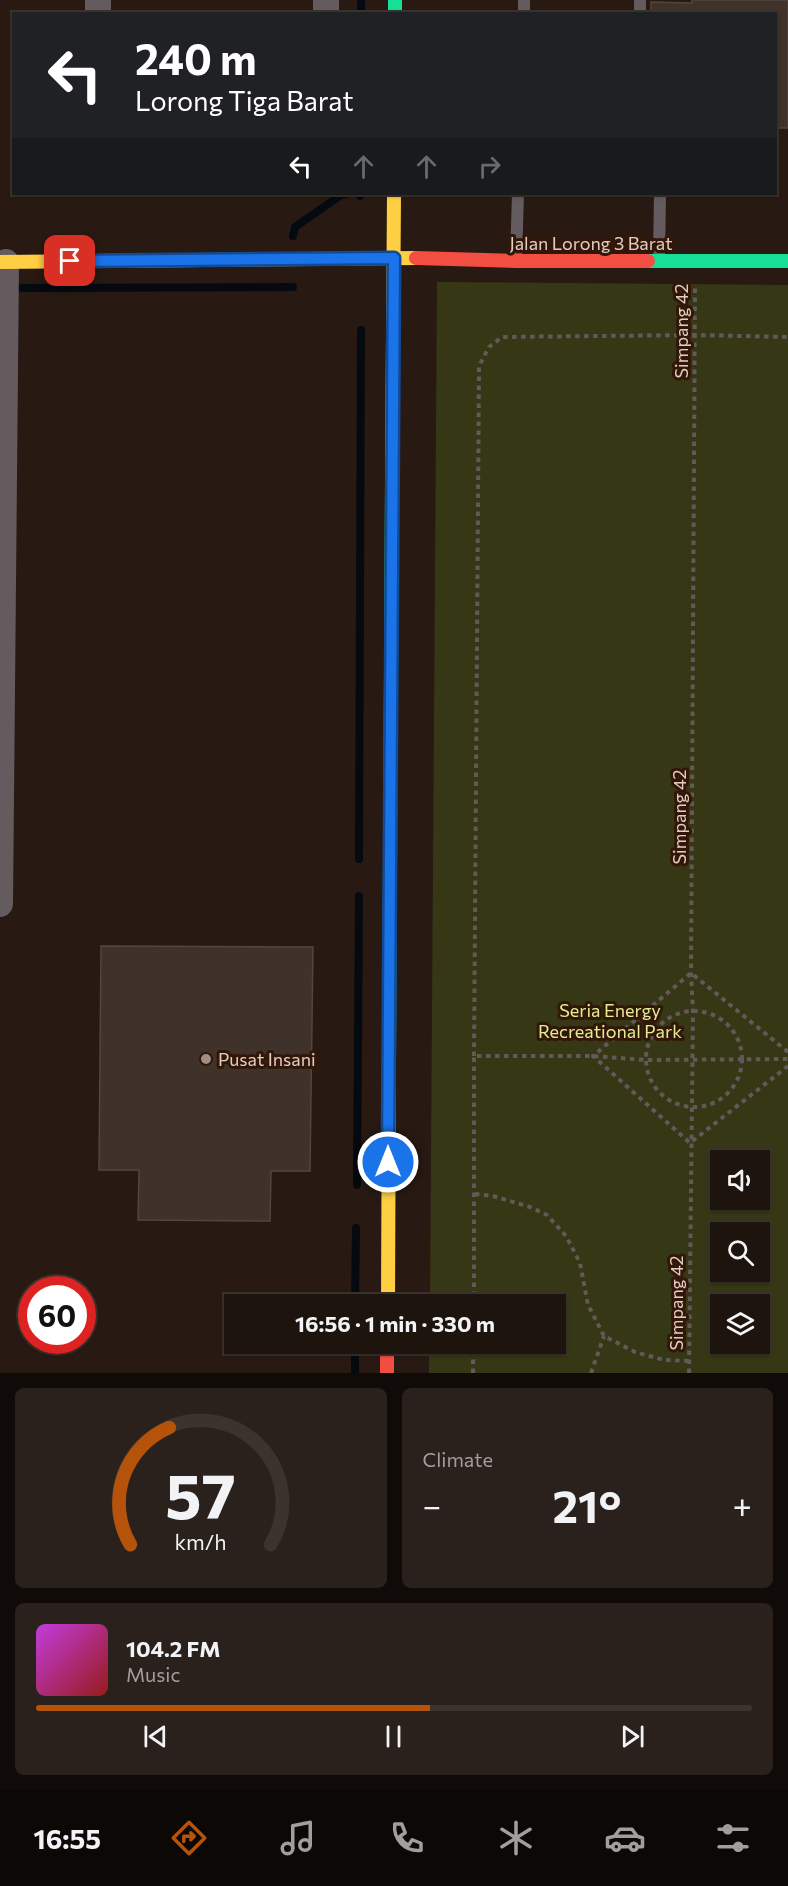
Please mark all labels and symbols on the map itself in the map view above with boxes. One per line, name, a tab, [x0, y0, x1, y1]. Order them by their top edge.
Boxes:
street label: Jalan Lorong 3 Barat	[509, 232, 673, 254]
pin	[44, 235, 95, 286]
street label: Simpang 42	[670, 283, 692, 379]
street label: Simpang 42	[668, 769, 690, 865]
park label: Seria Energy Recreational Park	[538, 999, 682, 1042]
place label: Pusat Insani	[218, 1048, 316, 1070]
marker: Pusat Insani	[199, 1052, 213, 1066]
position arrow	[356, 1130, 420, 1194]
street label: Simpang 42	[665, 1255, 687, 1351]
speed limit sign: 60	[18, 1276, 96, 1354]

